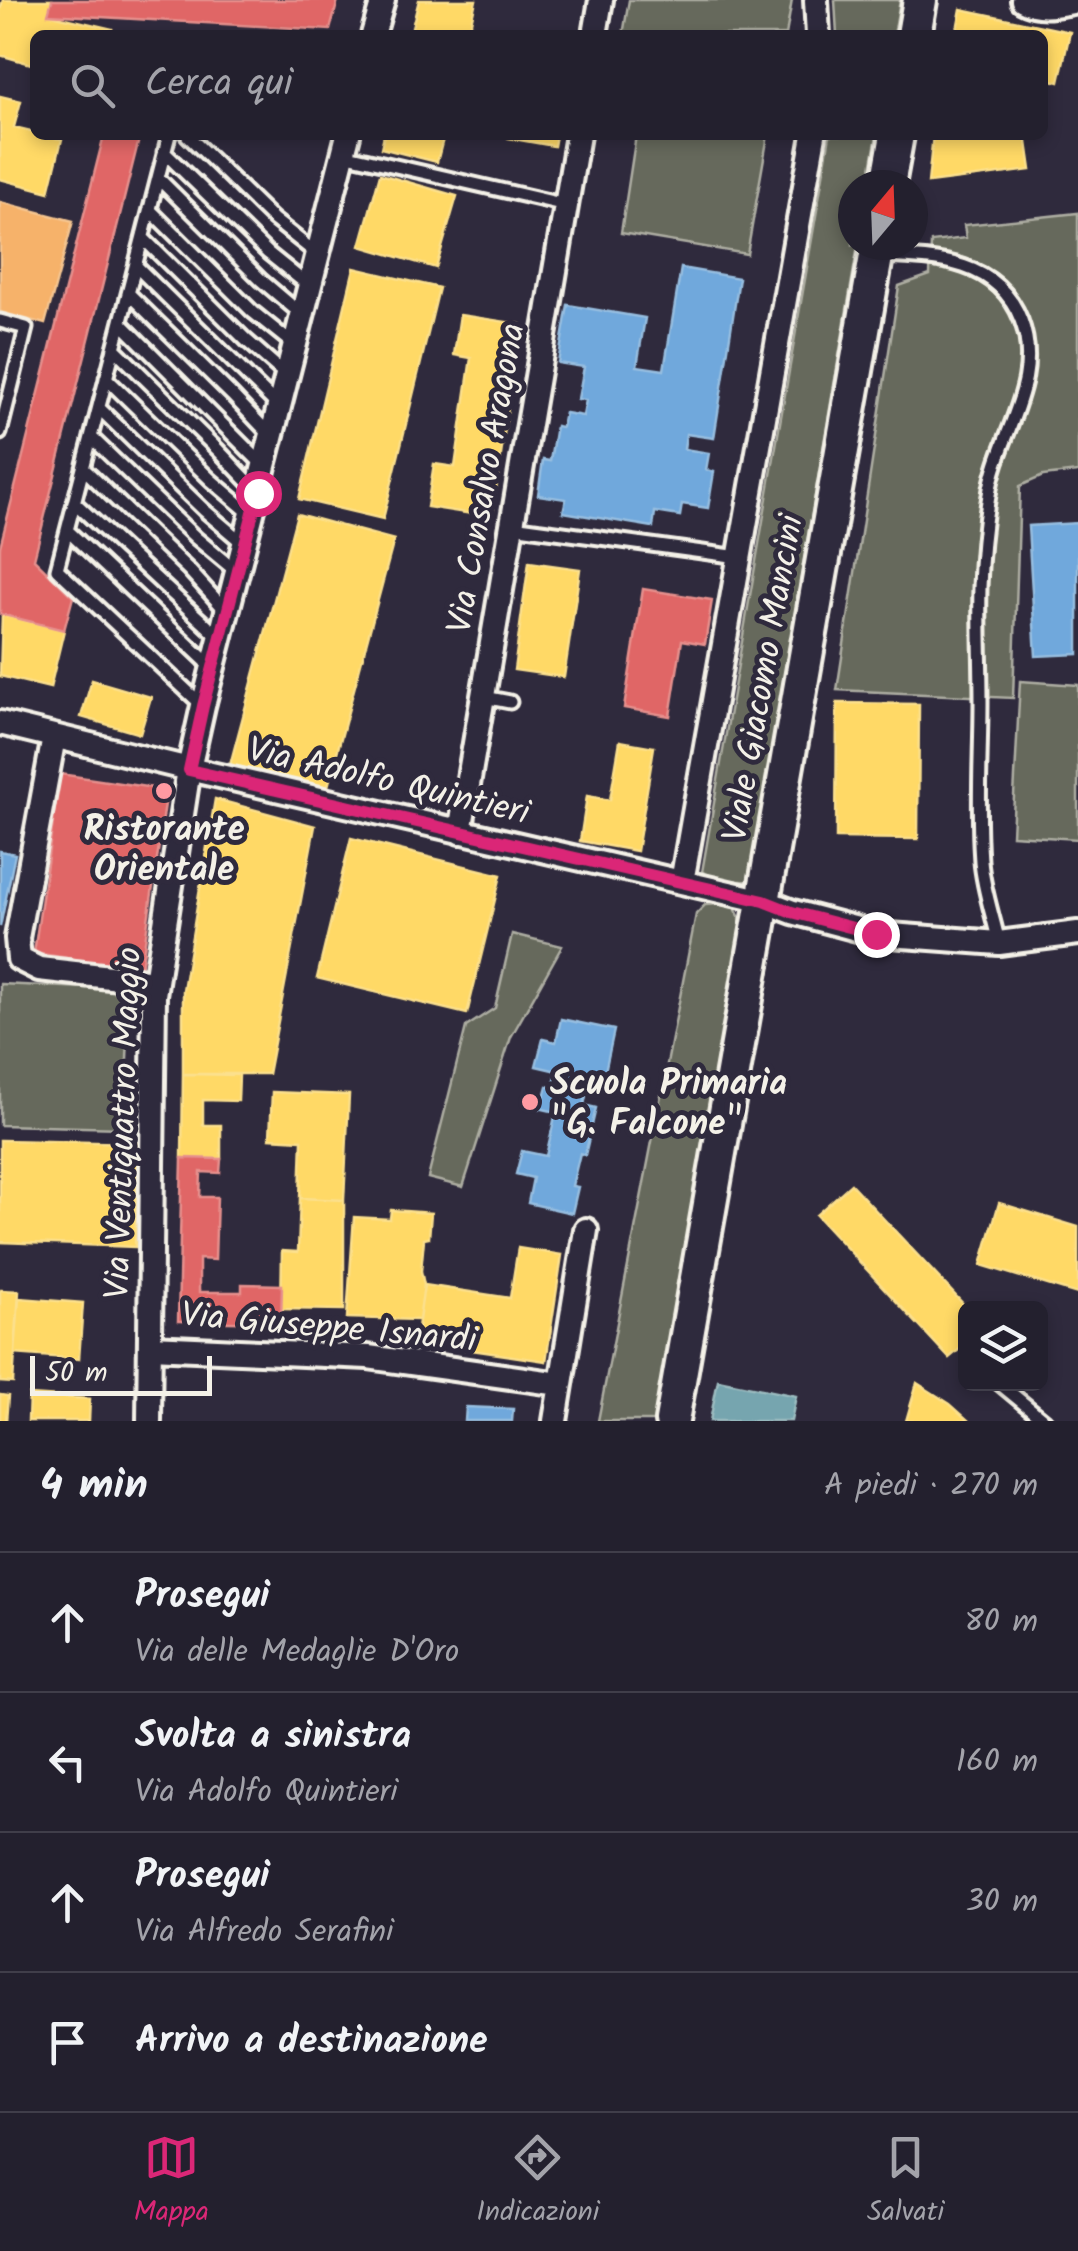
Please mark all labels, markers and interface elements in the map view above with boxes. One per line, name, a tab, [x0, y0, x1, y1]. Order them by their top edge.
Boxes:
search box	[30, 30, 1048, 140]
text: Cerca qui	[145, 55, 293, 115]
icon: search	[65, 58, 120, 113]
north arrow	[838, 170, 928, 260]
street label: Via Consalvo Aragona	[433, 319, 543, 638]
route start	[236, 471, 282, 517]
street label: Viale Giacomo Mancini	[709, 509, 822, 846]
street label: Via Adolfo Quintieri	[242, 723, 536, 843]
marker: Ristorante Orientale	[153, 780, 175, 802]
place label: Ristorante Orientale	[83, 803, 245, 899]
route end	[854, 912, 900, 958]
street label: Via Ventiquattro Maggio	[91, 946, 159, 1300]
place label: Scuola Primaria "G. Falcone"	[550, 1057, 787, 1153]
marker: Scuola Primaria "G. Falcone"	[519, 1091, 541, 1113]
street label: Via Giuseppe Isnardi	[179, 1288, 480, 1370]
map controls	[958, 1301, 1048, 1391]
button: layers	[958, 1301, 1048, 1391]
scale bar	[30, 1351, 212, 1396]
text: 50 m	[45, 1351, 108, 1396]
text: 4 min	[40, 1453, 148, 1520]
text: A piedi · 270 m	[824, 1461, 1038, 1512]
text: Prosegui	[135, 1567, 270, 1627]
icon: ahead	[40, 1595, 95, 1650]
text: 80 m	[964, 1597, 1038, 1648]
text: Via delle Medaglie D'Oro	[135, 1627, 459, 1678]
text: Svolta a sinistra	[135, 1707, 411, 1767]
icon: left	[40, 1735, 95, 1790]
text: 160 m	[956, 1737, 1038, 1788]
text: Via Adolfo Quintieri	[135, 1767, 398, 1818]
text: Prosegui	[135, 1847, 270, 1907]
icon: ahead	[40, 1875, 95, 1930]
text: 30 m	[965, 1877, 1038, 1928]
text: Via Alfredo Serafini	[135, 1907, 394, 1958]
text: Arrivo a destinazione	[135, 2012, 488, 2072]
icon: arrive	[40, 2015, 95, 2070]
tab: Mappa	[134, 2130, 209, 2235]
tab: Indicazioni	[476, 2130, 599, 2235]
tab: Salvati	[867, 2130, 944, 2235]

